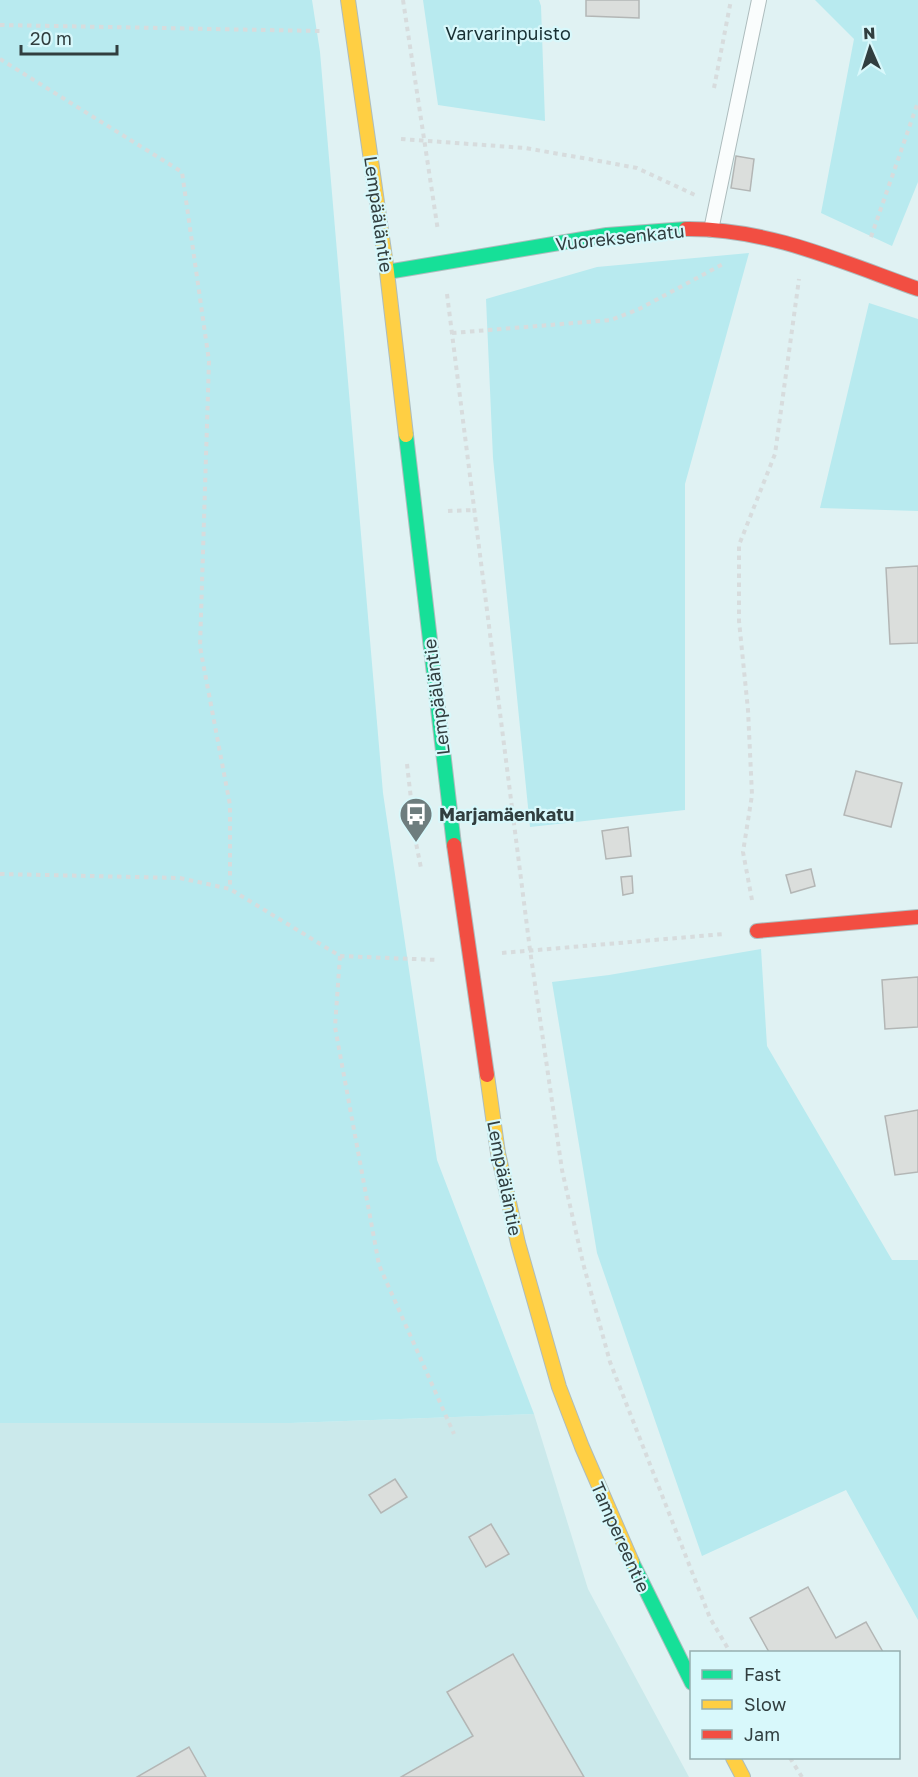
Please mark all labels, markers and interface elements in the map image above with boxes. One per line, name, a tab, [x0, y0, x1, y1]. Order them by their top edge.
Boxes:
scale bar	[21, 18, 117, 56]
north arrow	[840, 18, 900, 78]
park label: Varvarinpuisto	[445, 22, 571, 44]
text: N	[863, 23, 876, 43]
text: 20 m	[30, 27, 72, 49]
street label: Lempääläntie	[360, 154, 398, 274]
street label: Vuoreksenkatu	[554, 219, 686, 255]
street label: Lempääläntie	[418, 638, 454, 756]
bus stop icon: Marjamäenkatu	[398, 796, 434, 843]
place label: Marjamäenkatu	[439, 803, 574, 825]
street label: Lempääläntie	[483, 1118, 527, 1238]
street label: Tampereentie	[587, 1479, 655, 1595]
legend	[690, 1651, 900, 1759]
text: Fast	[744, 1663, 781, 1685]
text: Slow	[744, 1693, 787, 1715]
text: Jam	[744, 1723, 780, 1745]

